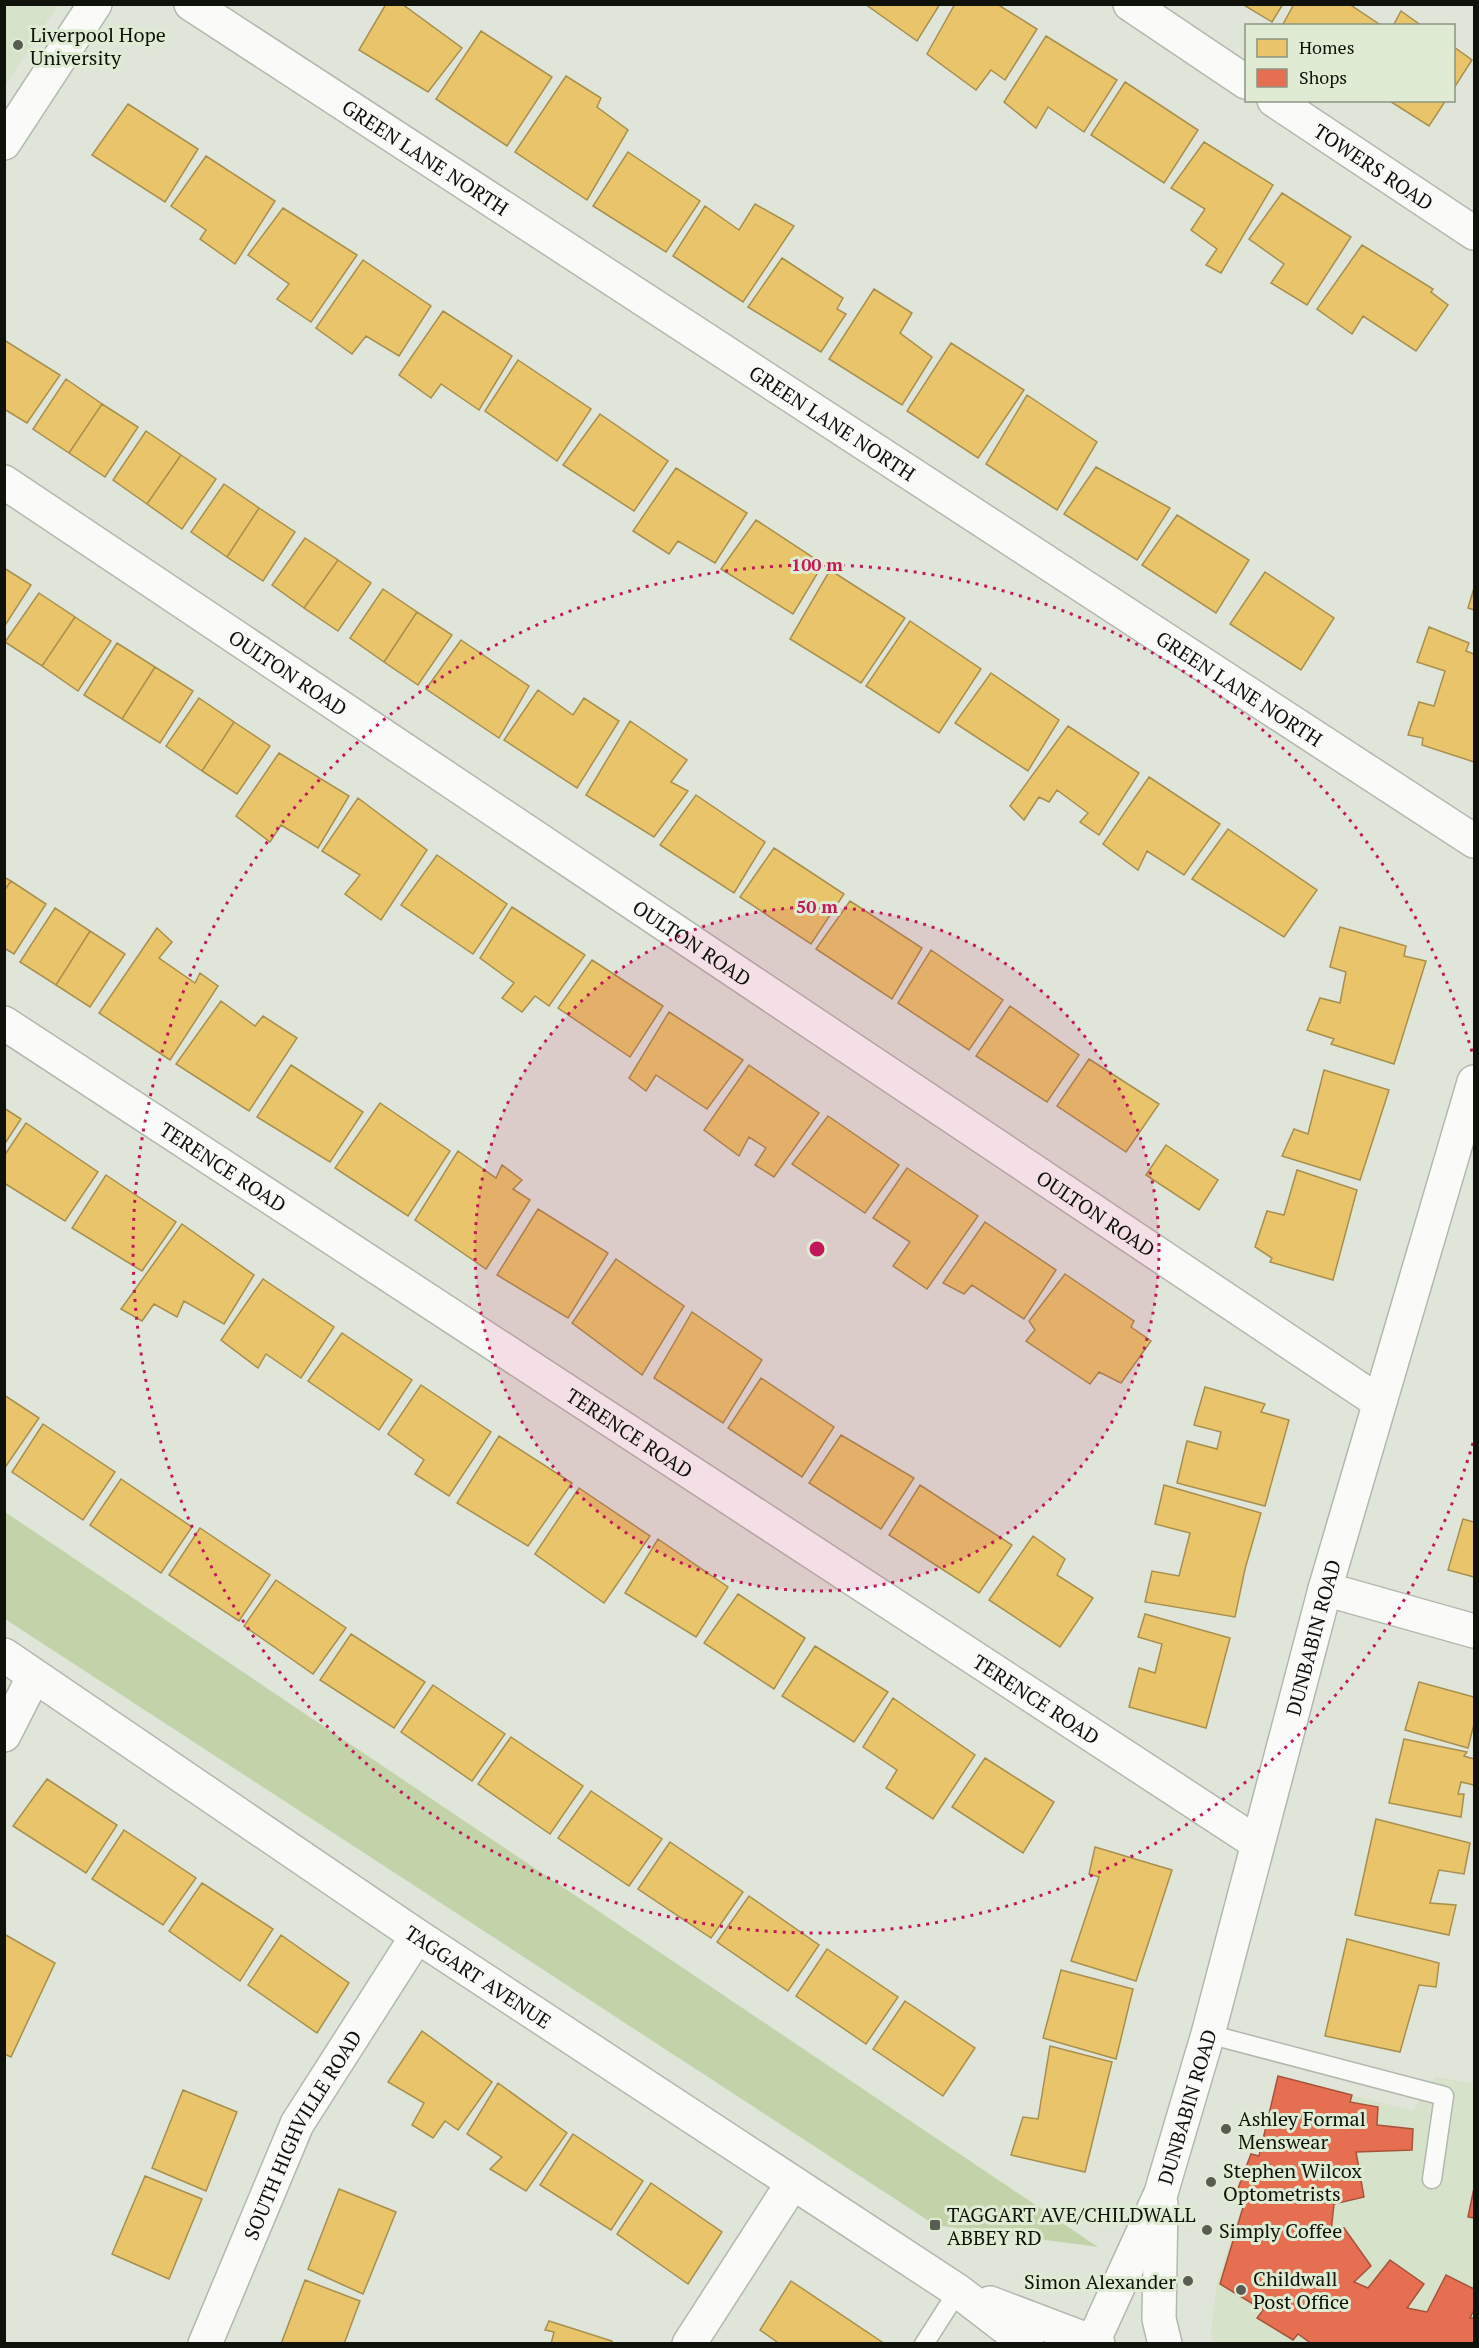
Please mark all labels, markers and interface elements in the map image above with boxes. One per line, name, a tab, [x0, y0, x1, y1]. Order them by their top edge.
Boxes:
place label: Liverpool Hope University	[30, 21, 166, 71]
legend	[1245, 24, 1455, 102]
text: Homes	[1299, 35, 1354, 59]
marker: Liverpool Hope University	[11, 38, 25, 52]
text: Shops	[1299, 65, 1347, 89]
street label: GREEN LANE NORTH	[337, 93, 514, 221]
street label: TOWERS ROAD	[1309, 117, 1439, 216]
street label: GREEN LANE NORTH	[744, 358, 921, 487]
text: 100 m	[791, 552, 843, 576]
street label: OULTON ROAD	[224, 623, 353, 722]
street label: GREEN LANE NORTH	[1151, 624, 1328, 752]
street label: OULTON ROAD	[628, 893, 757, 992]
text: 50 m	[796, 894, 838, 918]
street label: TERENCE ROAD	[155, 1115, 292, 1218]
street label: OULTON ROAD	[1032, 1163, 1161, 1262]
centre of rings	[807, 1239, 827, 1259]
street label: TERENCE ROAD	[561, 1381, 698, 1484]
street label: DUNBABIN ROAD	[1279, 1556, 1347, 1719]
street label: TERENCE ROAD	[968, 1647, 1105, 1750]
street label: TAGGART AVENUE	[400, 1918, 557, 2034]
street label: SOUTH HIGHVILLE ROAD	[237, 2025, 367, 2244]
street label: DUNBABIN ROAD	[1151, 2026, 1222, 2188]
place label: Ashley Formal Menswear	[1238, 2105, 1366, 2155]
marker: Ashley Formal Menswear	[1219, 2122, 1233, 2136]
place label: Stephen Wilcox Optometrists	[1223, 2157, 1363, 2207]
marker: Stephen Wilcox Optometrists	[1204, 2175, 1218, 2189]
place label: TAGGART AVE/CHILDWALL ABBEY RD	[947, 2201, 1195, 2251]
place label: Simply Coffee	[1219, 2217, 1342, 2244]
marker: TAGGART AVE/CHILDWALL ABBEY RD	[928, 2218, 942, 2232]
marker: Simply Coffee	[1200, 2223, 1214, 2237]
place label: Childwall Post Office	[1253, 2265, 1349, 2315]
place label: Simon Alexander	[1024, 2268, 1176, 2295]
marker: Simon Alexander	[1181, 2274, 1195, 2288]
marker: Childwall Post Office	[1234, 2283, 1248, 2297]

